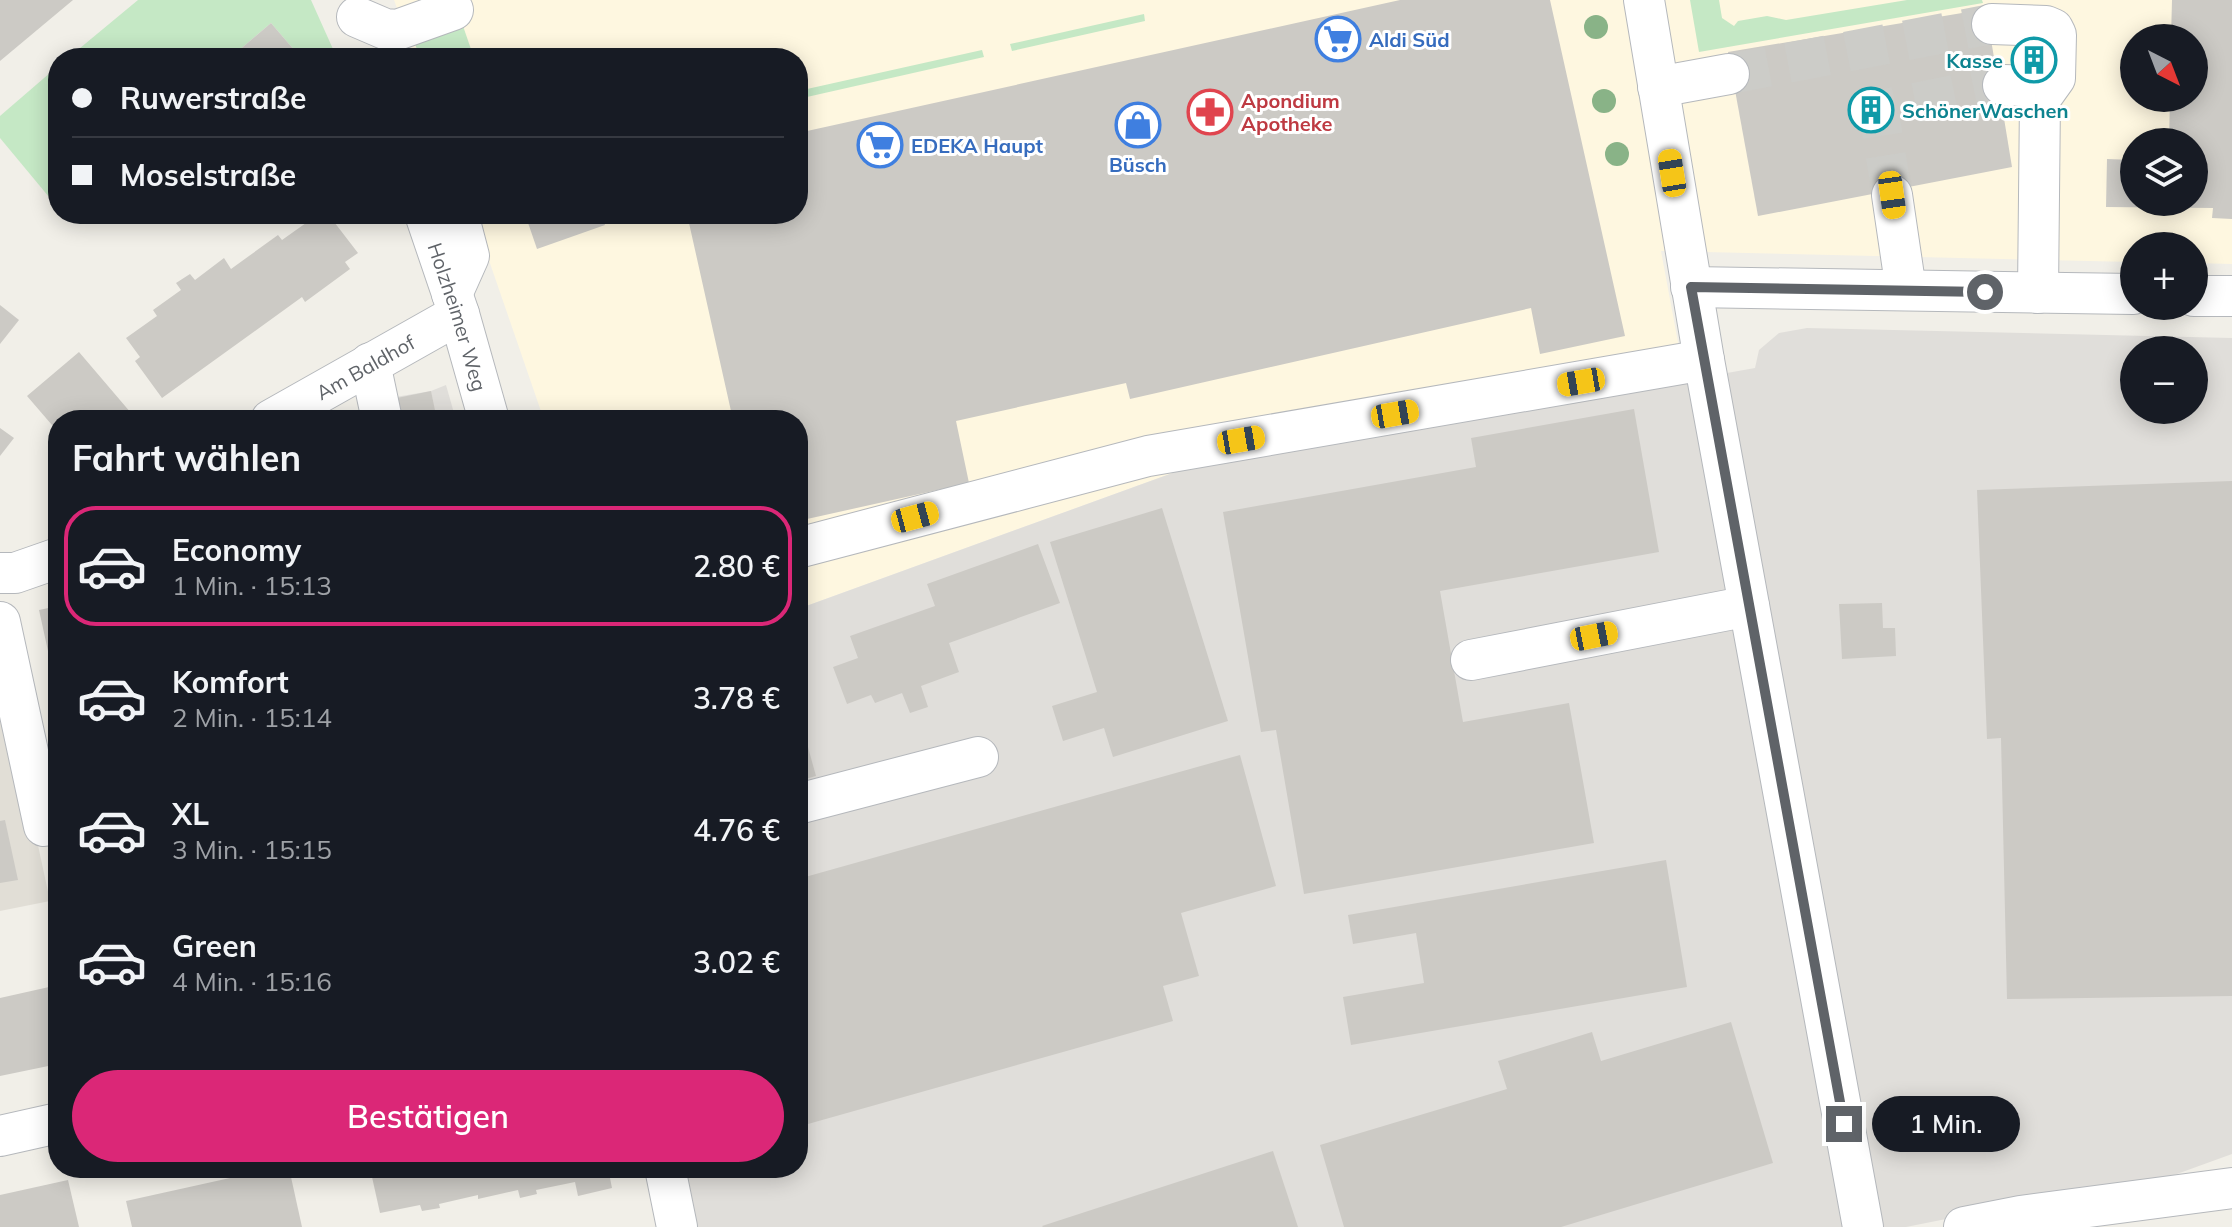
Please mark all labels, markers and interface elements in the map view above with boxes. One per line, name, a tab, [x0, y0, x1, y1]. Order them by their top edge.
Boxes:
supermarket icon: Aldi Süd	[1314, 15, 1362, 63]
north arrow	[2120, 24, 2208, 112]
map controls	[2120, 24, 2208, 424]
place label: Aldi Süd	[1369, 27, 1450, 52]
building icon: Kasse	[2010, 36, 2058, 84]
place label: Kasse	[1946, 48, 2003, 73]
text: Ruwerstraße	[120, 79, 306, 117]
building icon: SchönerWaschen	[1847, 86, 1895, 134]
pharmacy icon: Apondium Apotheke	[1186, 88, 1234, 136]
place label: Apondium Apotheke	[1241, 88, 1340, 136]
place label: SchönerWaschen	[1902, 98, 2069, 123]
shop icon: Büsch	[1114, 101, 1162, 149]
supermarket icon: EDEKA Haupt	[856, 121, 904, 169]
button: layers	[2120, 128, 2208, 216]
place label: EDEKA Haupt	[911, 133, 1043, 158]
car	[1656, 147, 1688, 199]
place label: Büsch	[1109, 152, 1167, 177]
text: Moselstraße	[120, 156, 296, 194]
car	[1877, 170, 1907, 220]
button: +	[2120, 232, 2208, 320]
street label: Holzheimer Weg	[423, 239, 493, 394]
route start	[1967, 274, 2003, 310]
street label: Am Baldhof	[311, 329, 419, 405]
button: −	[2120, 336, 2208, 424]
car	[1555, 366, 1607, 398]
car	[1369, 398, 1421, 430]
car	[1215, 424, 1267, 456]
text: Fahrt wählen	[72, 435, 301, 480]
car	[889, 499, 941, 535]
icon: car	[76, 530, 148, 602]
text: Economy	[172, 531, 301, 569]
text: 2.80 €	[693, 547, 780, 585]
text: 1 Min. · 15:13	[172, 569, 332, 602]
car	[1568, 620, 1620, 652]
icon: car	[76, 662, 148, 734]
text: Komfort	[172, 663, 289, 701]
text: 3.78 €	[693, 679, 780, 717]
text: 2 Min. · 15:14	[172, 701, 332, 734]
icon: car	[76, 794, 148, 866]
text: XL	[172, 795, 209, 833]
text: 4.76 €	[693, 811, 780, 849]
text: 3 Min. · 15:15	[172, 833, 332, 866]
icon: car	[76, 926, 148, 998]
text: Green	[172, 927, 257, 965]
text: 3.02 €	[693, 943, 780, 981]
text: 4 Min. · 15:16	[172, 965, 332, 998]
button: Bestätigen	[72, 1070, 784, 1162]
callout: 1 Min.	[1872, 1096, 2020, 1152]
route end	[1826, 1106, 1862, 1142]
text: 1 Min.	[1909, 1107, 1983, 1140]

